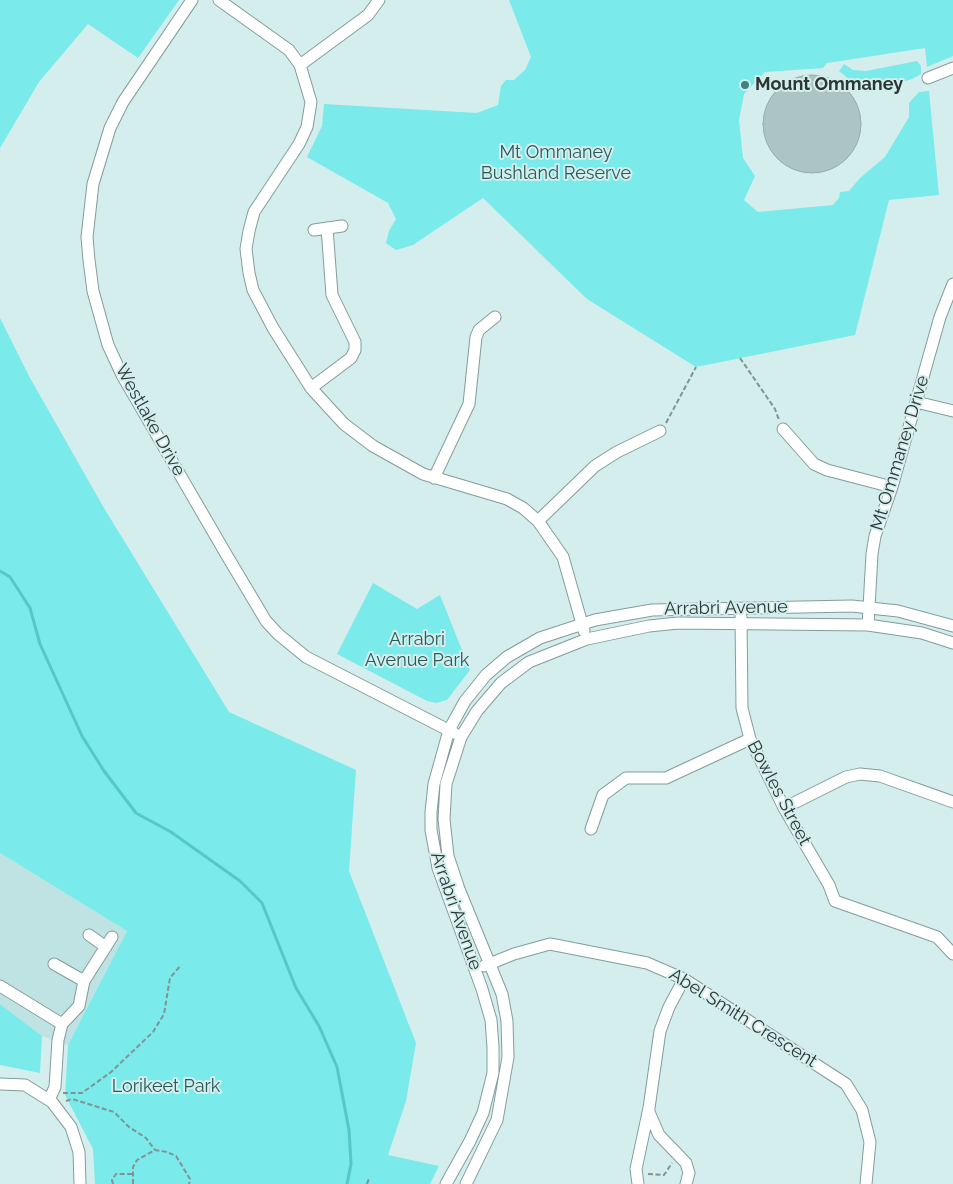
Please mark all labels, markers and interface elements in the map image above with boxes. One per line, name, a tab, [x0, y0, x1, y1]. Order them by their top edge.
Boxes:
place label: Mount Ommaney	[755, 74, 903, 96]
marker: Mount Ommaney	[739, 79, 751, 91]
park label: Mt Ommaney Bushland Reserve	[481, 142, 631, 184]
street label: Westlake Drive	[110, 360, 190, 480]
street label: Mt Ommaney Drive	[866, 373, 934, 533]
street label: Arrabri Avenue	[664, 596, 788, 620]
park label: Arrabri Avenue Park	[365, 629, 469, 672]
street label: Bowles Street	[742, 737, 816, 849]
street label: Arrabri Avenue	[426, 849, 486, 973]
street label: Abel Smith Crescent	[665, 964, 821, 1072]
park label: Lorikeet Park	[112, 1076, 220, 1098]

